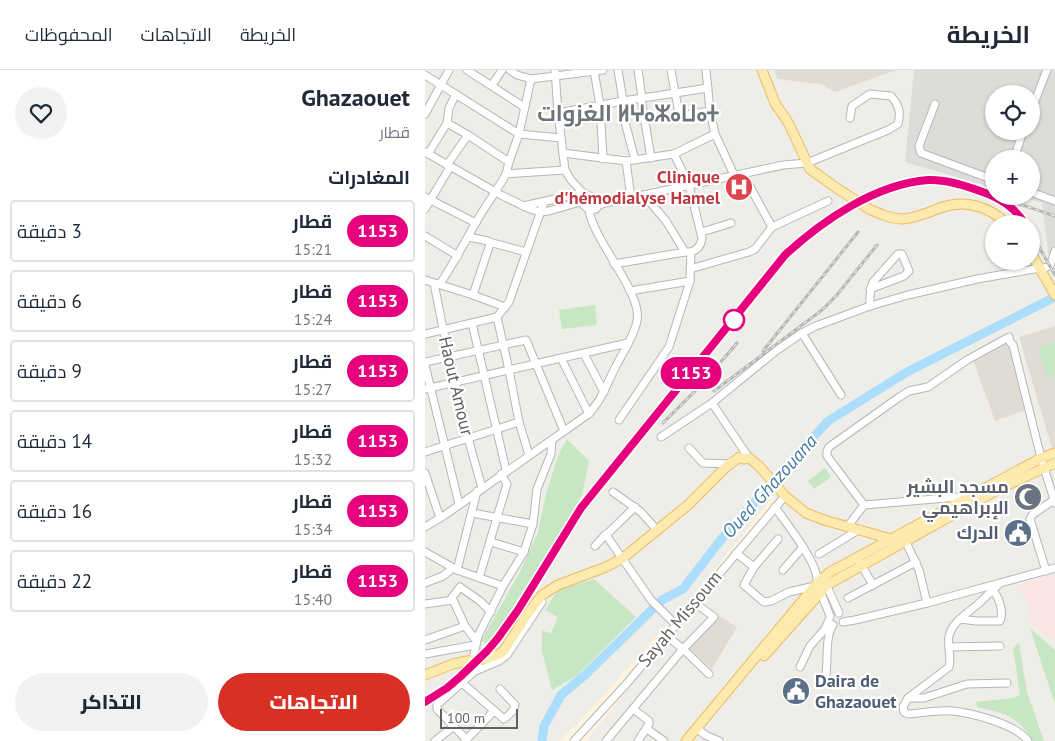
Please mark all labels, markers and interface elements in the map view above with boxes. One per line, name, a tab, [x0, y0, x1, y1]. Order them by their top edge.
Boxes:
text: الخريطة	[947, 19, 1030, 50]
text: المحفوظات	[25, 23, 113, 46]
text: الاتجاهات	[141, 23, 212, 46]
text: الخريطة	[240, 23, 296, 46]
text: Ghazaouet	[301, 82, 410, 113]
map controls	[985, 85, 1040, 270]
button: locate	[985, 85, 1040, 140]
button: heart	[15, 87, 67, 139]
district label: الغزوات ⵍⵖⴰⵣⴰⵡⴰⵜ	[537, 99, 719, 127]
text: قطار	[379, 122, 410, 142]
button: +	[985, 150, 1040, 205]
text: المغادرات	[328, 165, 410, 189]
place label: Clinique d'hémodialyse Hamel	[554, 165, 721, 209]
hospital icon: Clinique d'hémodialyse Hamel	[724, 172, 754, 202]
text: قطار	[292, 209, 332, 233]
button: −	[985, 215, 1040, 270]
text: 3 دقيقة	[17, 219, 82, 243]
text: 1153	[357, 219, 398, 242]
text: 15:21	[294, 239, 332, 259]
text: قطار	[292, 279, 332, 303]
text: 6 دقيقة	[17, 289, 82, 313]
text: 1153	[357, 289, 398, 312]
text: 15:24	[294, 309, 332, 329]
unlabelled marker	[723, 309, 745, 331]
street label: Haout Amour	[434, 334, 479, 438]
text: قطار	[292, 349, 332, 373]
line badge: 1153	[656, 357, 726, 389]
text: 9 دقيقة	[17, 359, 82, 383]
text: 1153	[357, 359, 398, 382]
text: 1153	[671, 361, 711, 384]
text: 15:27	[294, 379, 332, 399]
text: قطار	[292, 419, 332, 443]
text: 14 دقيقة	[17, 429, 92, 453]
text: 1153	[357, 429, 398, 452]
water label: Oued Ghazouana	[716, 429, 822, 543]
text: 15:32	[294, 449, 332, 469]
place label: مسجد البشير الإبراهيمي	[906, 475, 1009, 523]
mosque icon: مسجد البشير الإبراهيمي	[1013, 482, 1043, 512]
text: قطار	[292, 489, 332, 513]
text: 16 دقيقة	[17, 499, 92, 523]
text: 1153	[357, 499, 398, 522]
public building icon: الدرك	[1003, 518, 1033, 548]
text: 15:34	[294, 519, 332, 539]
place label: الدرك	[957, 521, 999, 544]
text: قطار	[292, 559, 332, 583]
street label: Sayah Missoum	[633, 566, 727, 672]
text: 22 دقيقة	[17, 569, 92, 593]
text: 1153	[357, 569, 398, 592]
text: 15:40	[294, 589, 332, 609]
place label: Daira de Ghazaouet	[815, 669, 897, 713]
button: التذاكر	[15, 673, 208, 731]
button: الاتجاهات	[218, 673, 410, 731]
public building icon: Daira de Ghazaouet	[781, 676, 811, 706]
scale bar	[440, 706, 517, 729]
text: 100 m	[447, 709, 485, 727]

